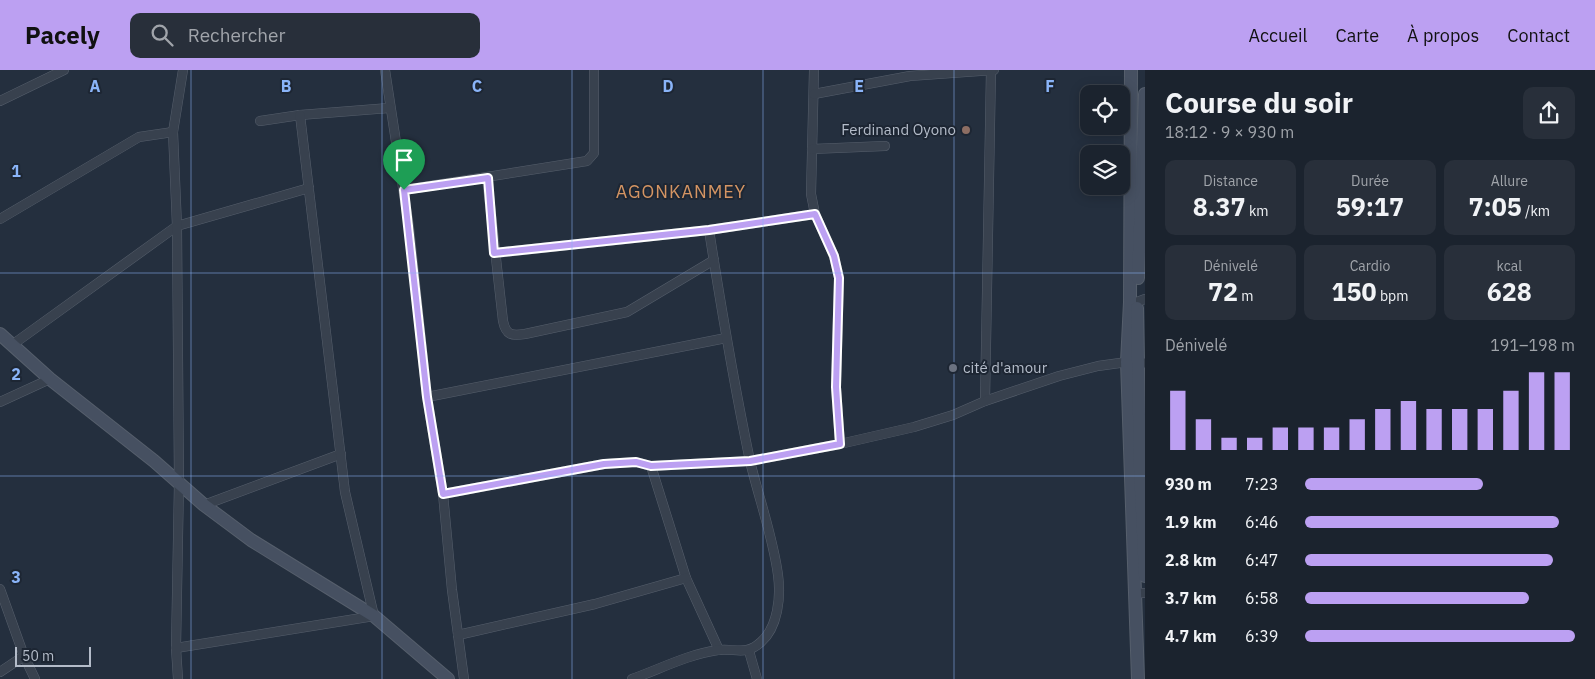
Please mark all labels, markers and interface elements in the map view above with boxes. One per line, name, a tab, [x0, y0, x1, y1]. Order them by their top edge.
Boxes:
search box	[130, 13, 480, 58]
text: Pacely	[25, 19, 100, 51]
icon: search	[148, 21, 176, 49]
text: Rechercher	[188, 23, 285, 47]
text: Accueil	[1248, 24, 1307, 47]
text: Carte	[1335, 24, 1379, 47]
text: À propos	[1407, 24, 1479, 47]
text: Contact	[1507, 24, 1570, 47]
text: A	[90, 76, 101, 96]
text: B	[281, 76, 292, 96]
text: C	[472, 76, 482, 96]
text: D	[662, 76, 674, 96]
text: E	[854, 76, 864, 96]
text: F	[1045, 76, 1055, 96]
text: Course du soir	[1165, 84, 1353, 121]
map controls	[1080, 85, 1130, 195]
button: locate	[1080, 85, 1130, 135]
button: share	[1523, 87, 1575, 139]
place label: Ferdinand Oyono	[841, 120, 956, 139]
text: 18:12 · 9 × 930 m	[1165, 122, 1294, 142]
marker: Ferdinand Oyono	[960, 124, 972, 136]
pin	[383, 139, 425, 190]
button: layers	[1080, 145, 1130, 195]
icon: arrive	[390, 146, 418, 174]
text: 1	[11, 161, 21, 181]
text: Distance	[1203, 172, 1258, 190]
text: Durée	[1351, 172, 1389, 190]
text: Allure	[1491, 172, 1528, 190]
district label: AGONKANMEY	[616, 180, 746, 203]
text: 8.37	[1193, 190, 1246, 223]
text: 59:17	[1336, 190, 1404, 223]
text: 7:05	[1469, 190, 1522, 223]
text: km	[1246, 202, 1269, 220]
text: /km	[1522, 202, 1550, 220]
text: Dénivelé	[1203, 257, 1258, 275]
text: Cardio	[1350, 257, 1390, 275]
text: kcal	[1497, 257, 1522, 275]
text: 72	[1208, 275, 1238, 308]
text: 150	[1332, 275, 1377, 308]
text: 628	[1487, 275, 1532, 308]
text: m	[1238, 287, 1253, 305]
text: bpm	[1377, 287, 1408, 305]
text: Dénivelé	[1165, 335, 1227, 355]
text: 191–198 m	[1490, 335, 1575, 355]
place label: cité d'amour	[963, 358, 1048, 377]
marker: cité d'amour	[947, 362, 959, 374]
text: 2	[11, 364, 21, 384]
text: 930 m	[1165, 474, 1212, 494]
text: 7:23	[1245, 474, 1278, 494]
text: 1.9 km	[1165, 512, 1216, 532]
text: 6:46	[1245, 512, 1278, 532]
text: 2.8 km	[1165, 550, 1216, 570]
text: 6:47	[1245, 550, 1278, 570]
text: 3	[11, 567, 21, 587]
text: 3.7 km	[1165, 588, 1216, 608]
text: 6:58	[1245, 588, 1278, 608]
text: 4.7 km	[1165, 626, 1216, 646]
text: 6:39	[1245, 626, 1278, 646]
scale bar	[15, 644, 91, 667]
text: 50 m	[22, 647, 54, 665]

